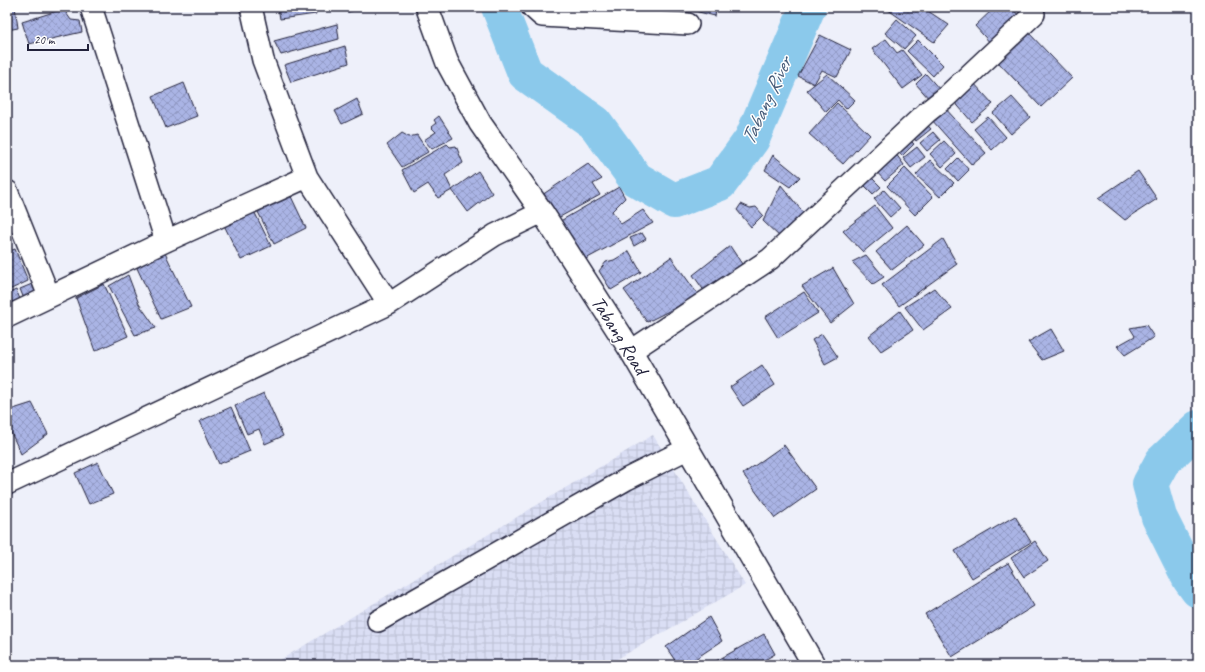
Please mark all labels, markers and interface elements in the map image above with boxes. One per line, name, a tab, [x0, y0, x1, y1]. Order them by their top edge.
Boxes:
scale bar	[28, 26, 88, 52]
text: 20 m	[34, 32, 56, 48]
water label: Tabang River	[735, 50, 799, 149]
street label: Tabang Road	[586, 291, 655, 382]

